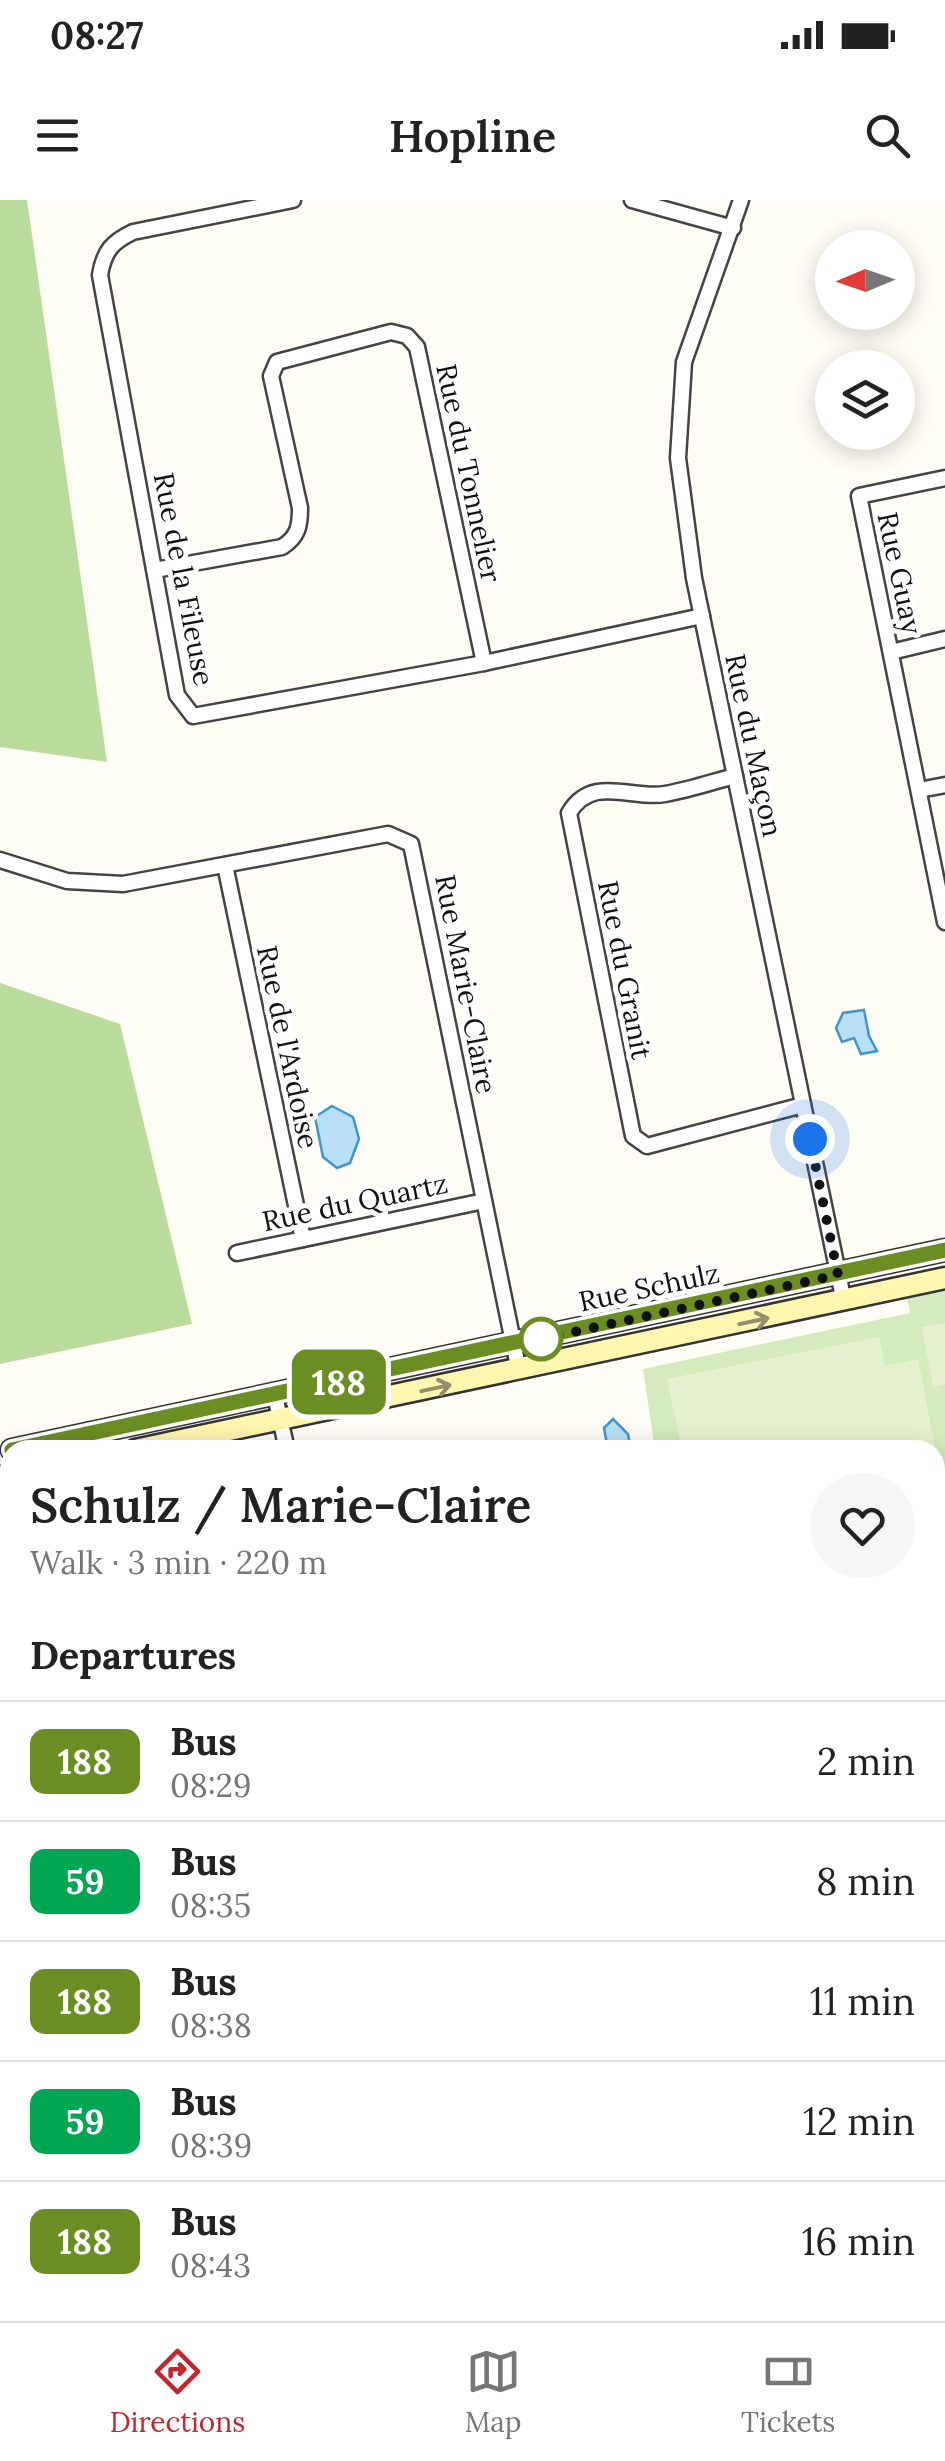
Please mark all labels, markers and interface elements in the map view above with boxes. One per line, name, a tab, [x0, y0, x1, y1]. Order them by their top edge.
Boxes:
text: 08:27	[50, 11, 143, 59]
text: Hopline	[389, 107, 556, 164]
icon: menu	[30, 108, 85, 163]
icon: search	[860, 108, 915, 163]
north arrow	[815, 230, 915, 330]
map controls	[815, 230, 915, 450]
button: layers	[815, 350, 915, 450]
street label: Rue du Tonnelier	[428, 360, 510, 586]
street label: Rue de la Fileuse	[146, 469, 222, 689]
street label: Rue Guay	[870, 509, 931, 638]
street label: Rue du Maçon	[717, 650, 791, 840]
street label: Rue Marie-Claire	[427, 871, 505, 1097]
street label: Rue du Granit	[590, 877, 660, 1063]
street label: Rue de l'Ardoise	[249, 942, 327, 1152]
your location	[785, 1114, 835, 1164]
street label: Rue du Quartz	[259, 1165, 451, 1239]
street label: Rue Schulz	[575, 1255, 723, 1319]
one-way arrow	[737, 1311, 769, 1330]
unlabelled marker	[520, 1318, 562, 1360]
line badge: 188	[282, 1350, 396, 1414]
text: 188	[312, 1360, 366, 1405]
one-way arrow	[419, 1378, 451, 1396]
button: heart	[810, 1473, 915, 1578]
text: Schulz / Marie-Claire	[30, 1474, 532, 1535]
text: Walk · 3 min · 220 m	[30, 1542, 327, 1583]
text: Departures	[30, 1631, 236, 1679]
text: Bus	[170, 1717, 237, 1765]
text: 2 min	[817, 1737, 915, 1785]
text: 188	[58, 1739, 112, 1784]
text: 08:29	[170, 1765, 252, 1806]
text: Bus	[170, 1837, 237, 1885]
text: 8 min	[816, 1857, 915, 1905]
text: 59	[65, 1859, 105, 1904]
text: 08:35	[170, 1885, 251, 1926]
text: Bus	[170, 1957, 237, 2005]
text: 11 min	[810, 1977, 915, 2025]
text: 188	[58, 1979, 112, 2024]
text: 08:38	[170, 2005, 252, 2046]
text: Bus	[170, 2077, 237, 2125]
text: 12 min	[803, 2097, 915, 2145]
text: 59	[65, 2099, 105, 2144]
text: 08:39	[170, 2125, 252, 2166]
text: Bus	[170, 2197, 237, 2245]
text: 16 min	[801, 2217, 915, 2265]
text: 188	[58, 2219, 112, 2264]
text: 08:43	[170, 2245, 251, 2286]
tab: Directions	[110, 2344, 245, 2440]
tab: Map	[465, 2344, 522, 2440]
tab: Tickets	[741, 2344, 835, 2440]

